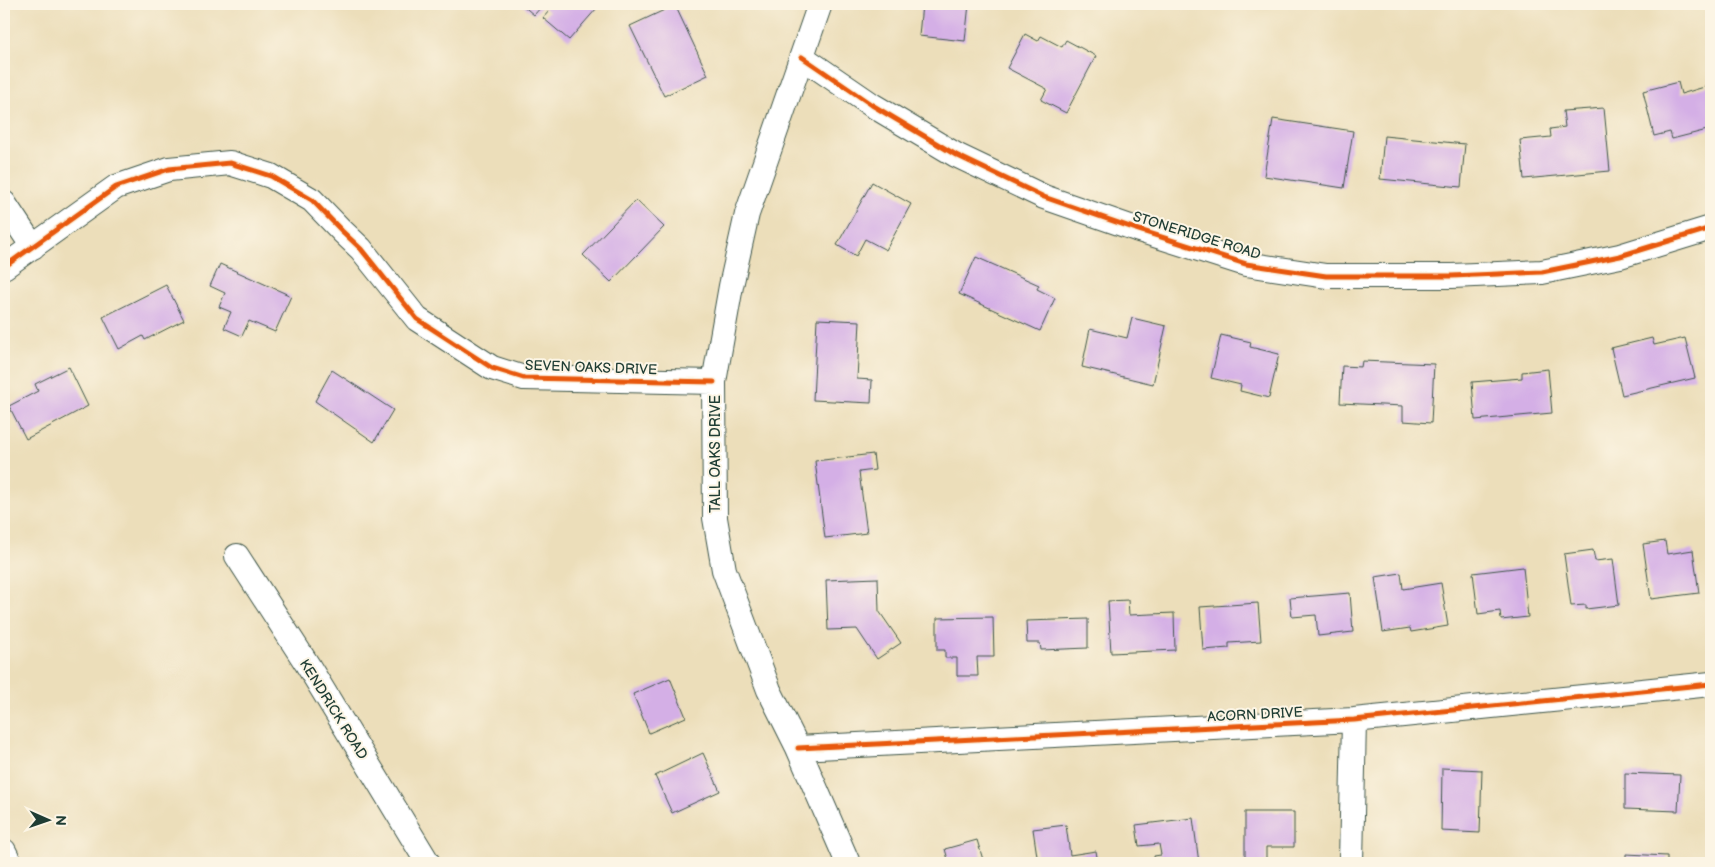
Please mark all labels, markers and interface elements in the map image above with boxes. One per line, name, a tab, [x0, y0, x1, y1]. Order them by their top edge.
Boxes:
street label: STONERIDGE ROAD	[1131, 208, 1263, 263]
street label: SEVEN OAKS DRIVE	[525, 357, 657, 378]
street label: TALL OAKS DRIVE	[707, 395, 724, 513]
street label: KENDRICK ROAD	[296, 656, 371, 763]
street label: ACORN DRIVE	[1207, 704, 1303, 725]
north arrow	[22, 794, 72, 844]
text: N	[52, 815, 69, 826]

